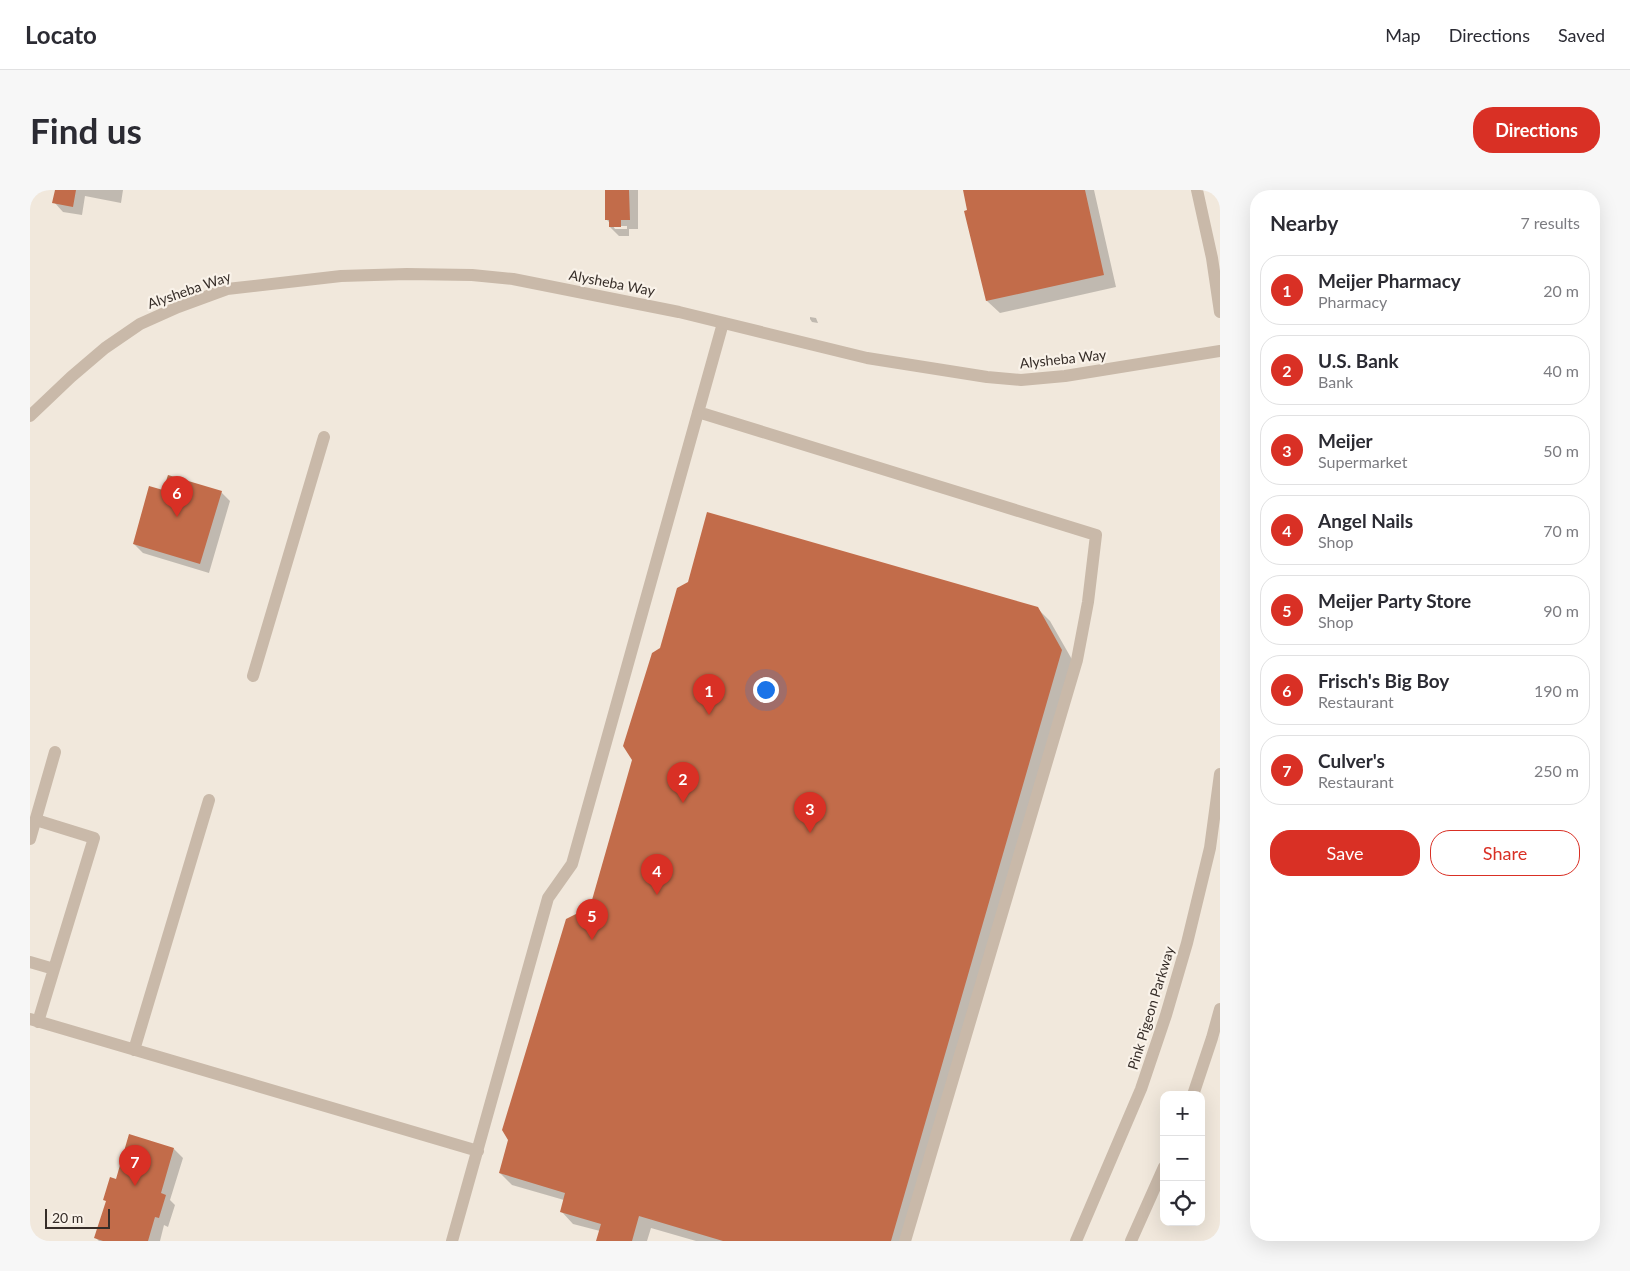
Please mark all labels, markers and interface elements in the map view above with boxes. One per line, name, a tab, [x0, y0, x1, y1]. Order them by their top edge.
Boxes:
text: Locato	[25, 20, 97, 49]
text: Map	[1385, 24, 1421, 46]
text: Directions	[1449, 24, 1530, 46]
text: Saved	[1558, 24, 1605, 46]
button: Directions	[1473, 107, 1600, 153]
text: Find us	[30, 109, 142, 151]
text: Nearby	[1270, 210, 1338, 235]
text: 7 results	[1520, 213, 1580, 232]
street label: Alysheba Way	[568, 266, 657, 299]
street label: Alysheba Way	[145, 267, 233, 312]
text: Meijer Pharmacy	[1318, 269, 1461, 292]
text: 1	[1282, 281, 1292, 300]
text: 20 m	[1543, 281, 1579, 300]
text: Pharmacy	[1318, 292, 1387, 311]
street label: Alysheba Way	[1019, 345, 1108, 372]
text: U.S. Bank	[1318, 349, 1399, 372]
text: 2	[1282, 361, 1292, 380]
text: 40 m	[1543, 361, 1579, 380]
text: Bank	[1318, 372, 1353, 391]
text: Meijer	[1318, 429, 1373, 452]
text: 3	[1282, 441, 1292, 460]
text: 50 m	[1543, 441, 1579, 460]
text: Supermarket	[1318, 452, 1407, 471]
pin: 6	[161, 476, 193, 517]
text: Angel Nails	[1318, 509, 1413, 532]
text: 4	[1282, 521, 1292, 540]
text: 70 m	[1543, 521, 1579, 540]
text: Shop	[1318, 532, 1354, 551]
text: Meijer Party Store	[1318, 589, 1471, 612]
text: 5	[1282, 601, 1292, 620]
text: 90 m	[1543, 601, 1579, 620]
text: Shop	[1318, 612, 1354, 631]
text: Frisch's Big Boy	[1318, 669, 1449, 692]
pin: 1	[693, 674, 725, 715]
your location	[753, 677, 779, 703]
text: 6	[1282, 681, 1292, 700]
text: 190 m	[1534, 681, 1579, 700]
text: Restaurant	[1318, 692, 1394, 711]
text: Culver's	[1318, 749, 1385, 772]
text: 7	[1282, 761, 1292, 780]
text: 250 m	[1534, 761, 1579, 780]
pin: 2	[667, 762, 699, 803]
text: Restaurant	[1318, 772, 1394, 791]
pin: 3	[794, 792, 826, 833]
button: Save	[1270, 830, 1420, 876]
button: Share	[1430, 830, 1580, 876]
pin: 4	[641, 854, 673, 895]
pin: 5	[576, 899, 608, 940]
street label: Pink Pigeon Parkway	[1124, 943, 1178, 1072]
map controls	[1160, 1091, 1205, 1226]
button: +	[1160, 1091, 1205, 1136]
button: −	[1160, 1136, 1205, 1181]
pin: 7	[119, 1145, 151, 1186]
button: locate	[1160, 1181, 1205, 1226]
scale bar	[45, 1206, 110, 1229]
text: 20 m	[52, 1209, 83, 1226]

